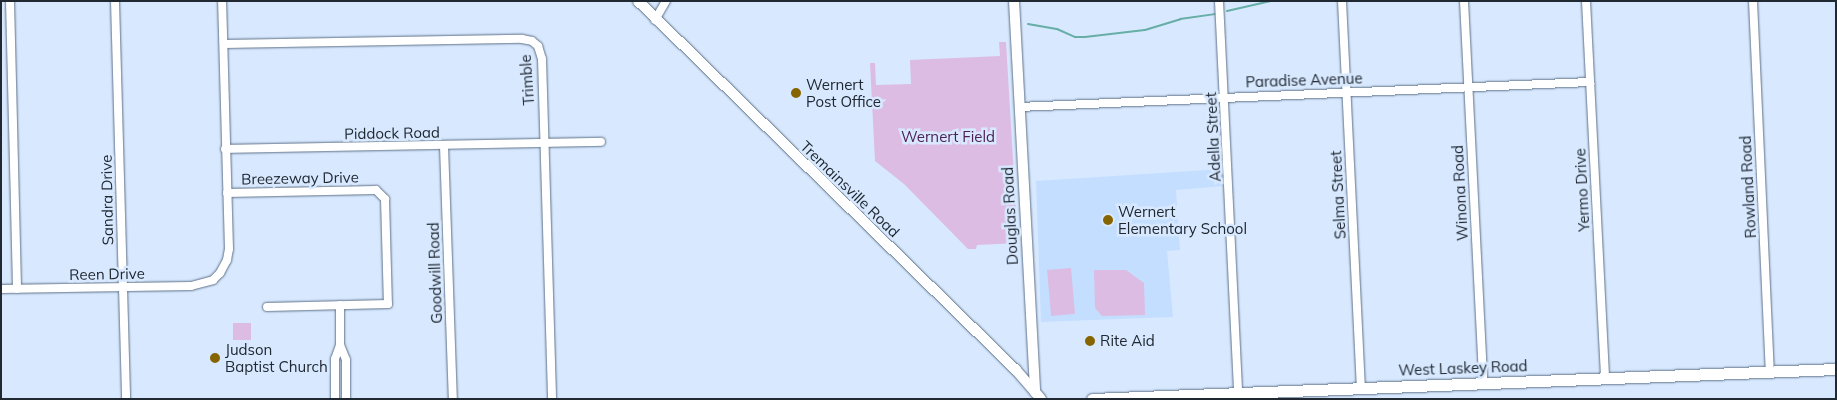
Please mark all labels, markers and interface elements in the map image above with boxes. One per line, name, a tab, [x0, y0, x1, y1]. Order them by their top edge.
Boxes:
street label: Trimble	[516, 54, 538, 106]
street label: Paradise Avenue	[1245, 69, 1363, 91]
place label: Wernert Post Office	[806, 75, 881, 110]
marker: Wernert Post Office	[790, 87, 802, 99]
street label: Adella Street	[1202, 92, 1224, 182]
street label: Piddock Road	[344, 123, 440, 143]
park label: Wernert Field	[901, 128, 995, 146]
street label: Rowland Road	[1736, 135, 1760, 239]
street label: Tremainsville Road	[797, 137, 903, 241]
street label: Winona Road	[1448, 145, 1472, 241]
street label: Yermo Drive	[1571, 148, 1593, 232]
street label: Selma Street	[1327, 150, 1349, 240]
street label: Sandra Drive	[97, 155, 117, 245]
street label: Douglas Road	[998, 167, 1022, 265]
street label: Breezeway Drive	[241, 168, 359, 188]
place label: Wernert Elementary School	[1118, 202, 1247, 237]
marker: Wernert Elementary School	[1102, 214, 1114, 226]
street label: Goodwill Road	[424, 222, 446, 324]
street label: Reen Drive	[69, 264, 145, 284]
place label: Rite Aid	[1100, 332, 1155, 350]
marker: Rite Aid	[1084, 335, 1096, 347]
place label: Judson Baptist Church	[225, 340, 328, 375]
marker: Judson Baptist Church	[209, 352, 221, 364]
street label: West Laskey Road	[1398, 357, 1528, 379]

